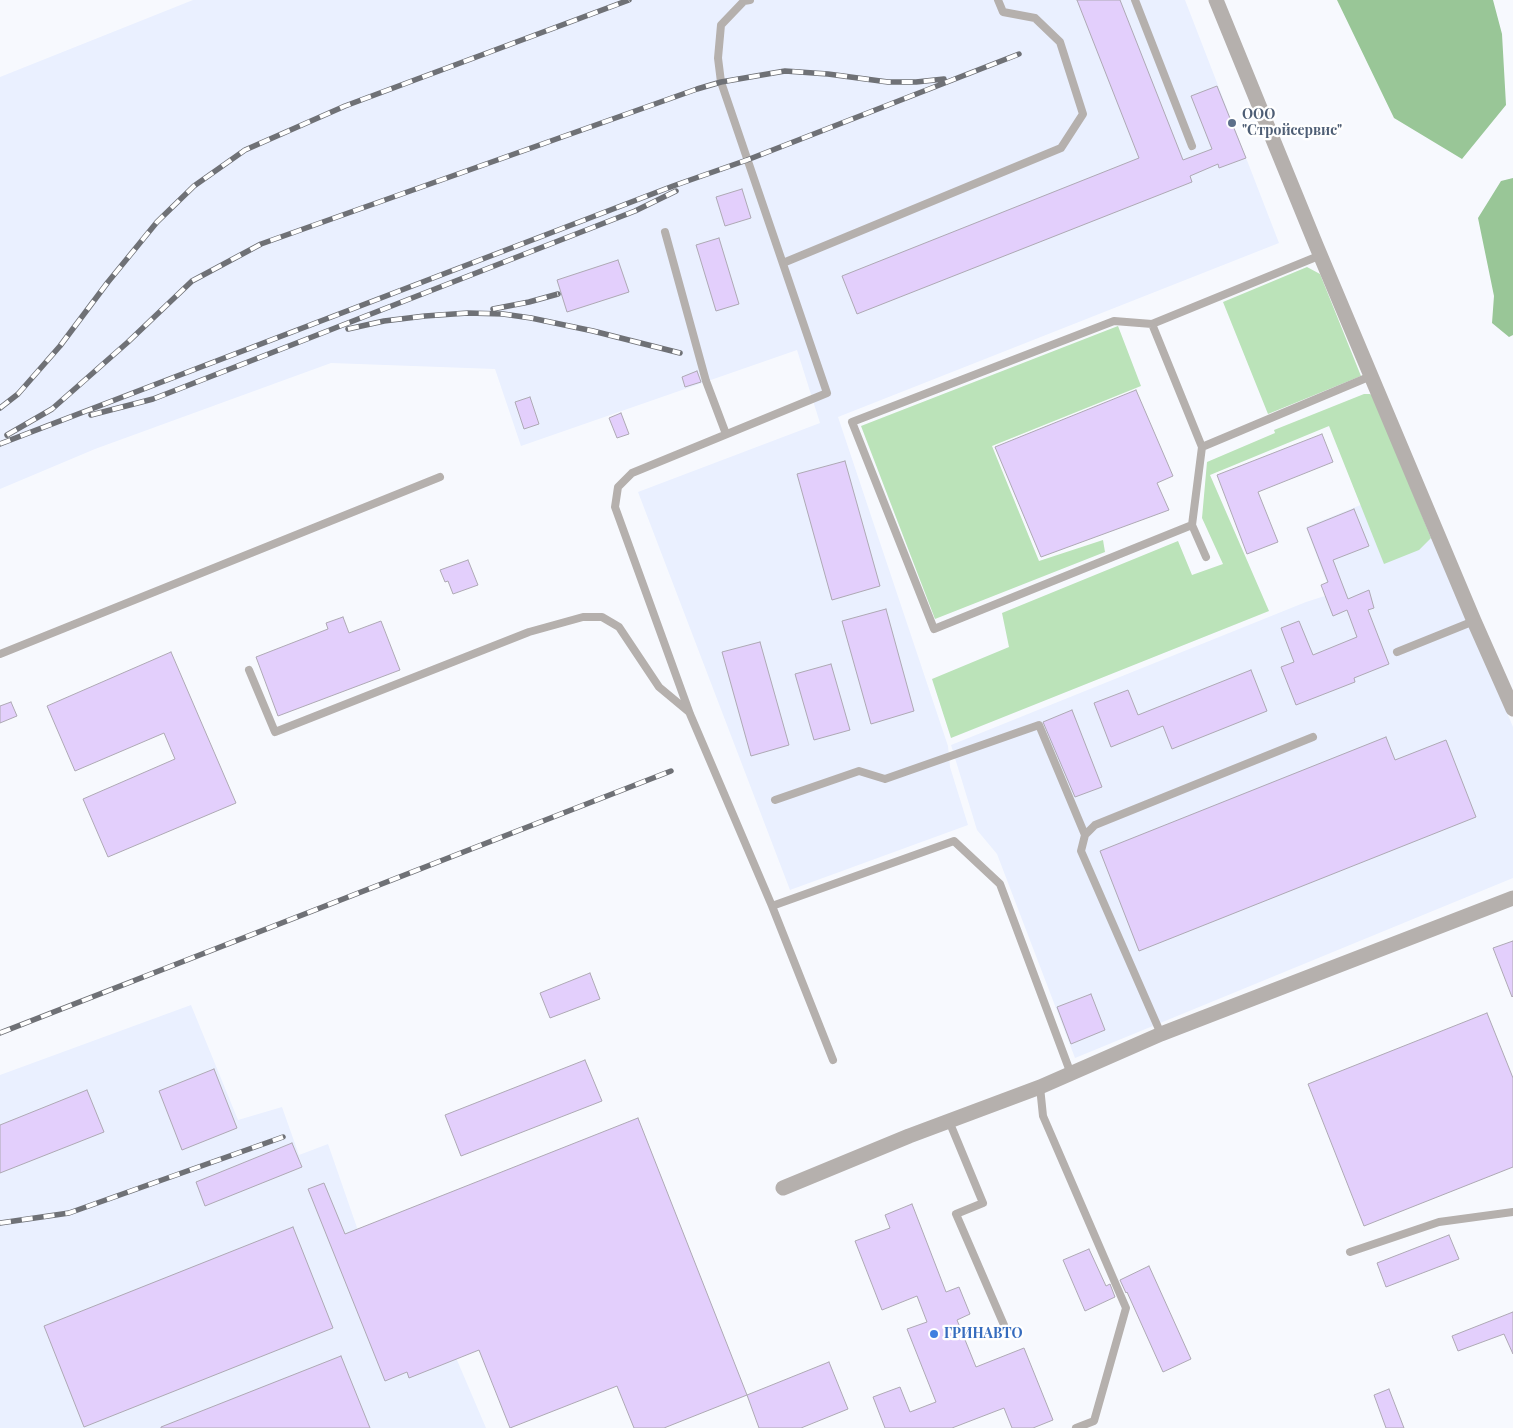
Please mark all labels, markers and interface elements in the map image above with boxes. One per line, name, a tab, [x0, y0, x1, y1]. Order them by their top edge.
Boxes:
place label: ООО "Стройсервис"	[1242, 107, 1342, 140]
marker: ООО "Стройсервис"	[1226, 117, 1238, 129]
place label: ГРИНАВТО	[944, 1326, 1023, 1342]
marker: ГРИНАВТО	[928, 1328, 940, 1340]

